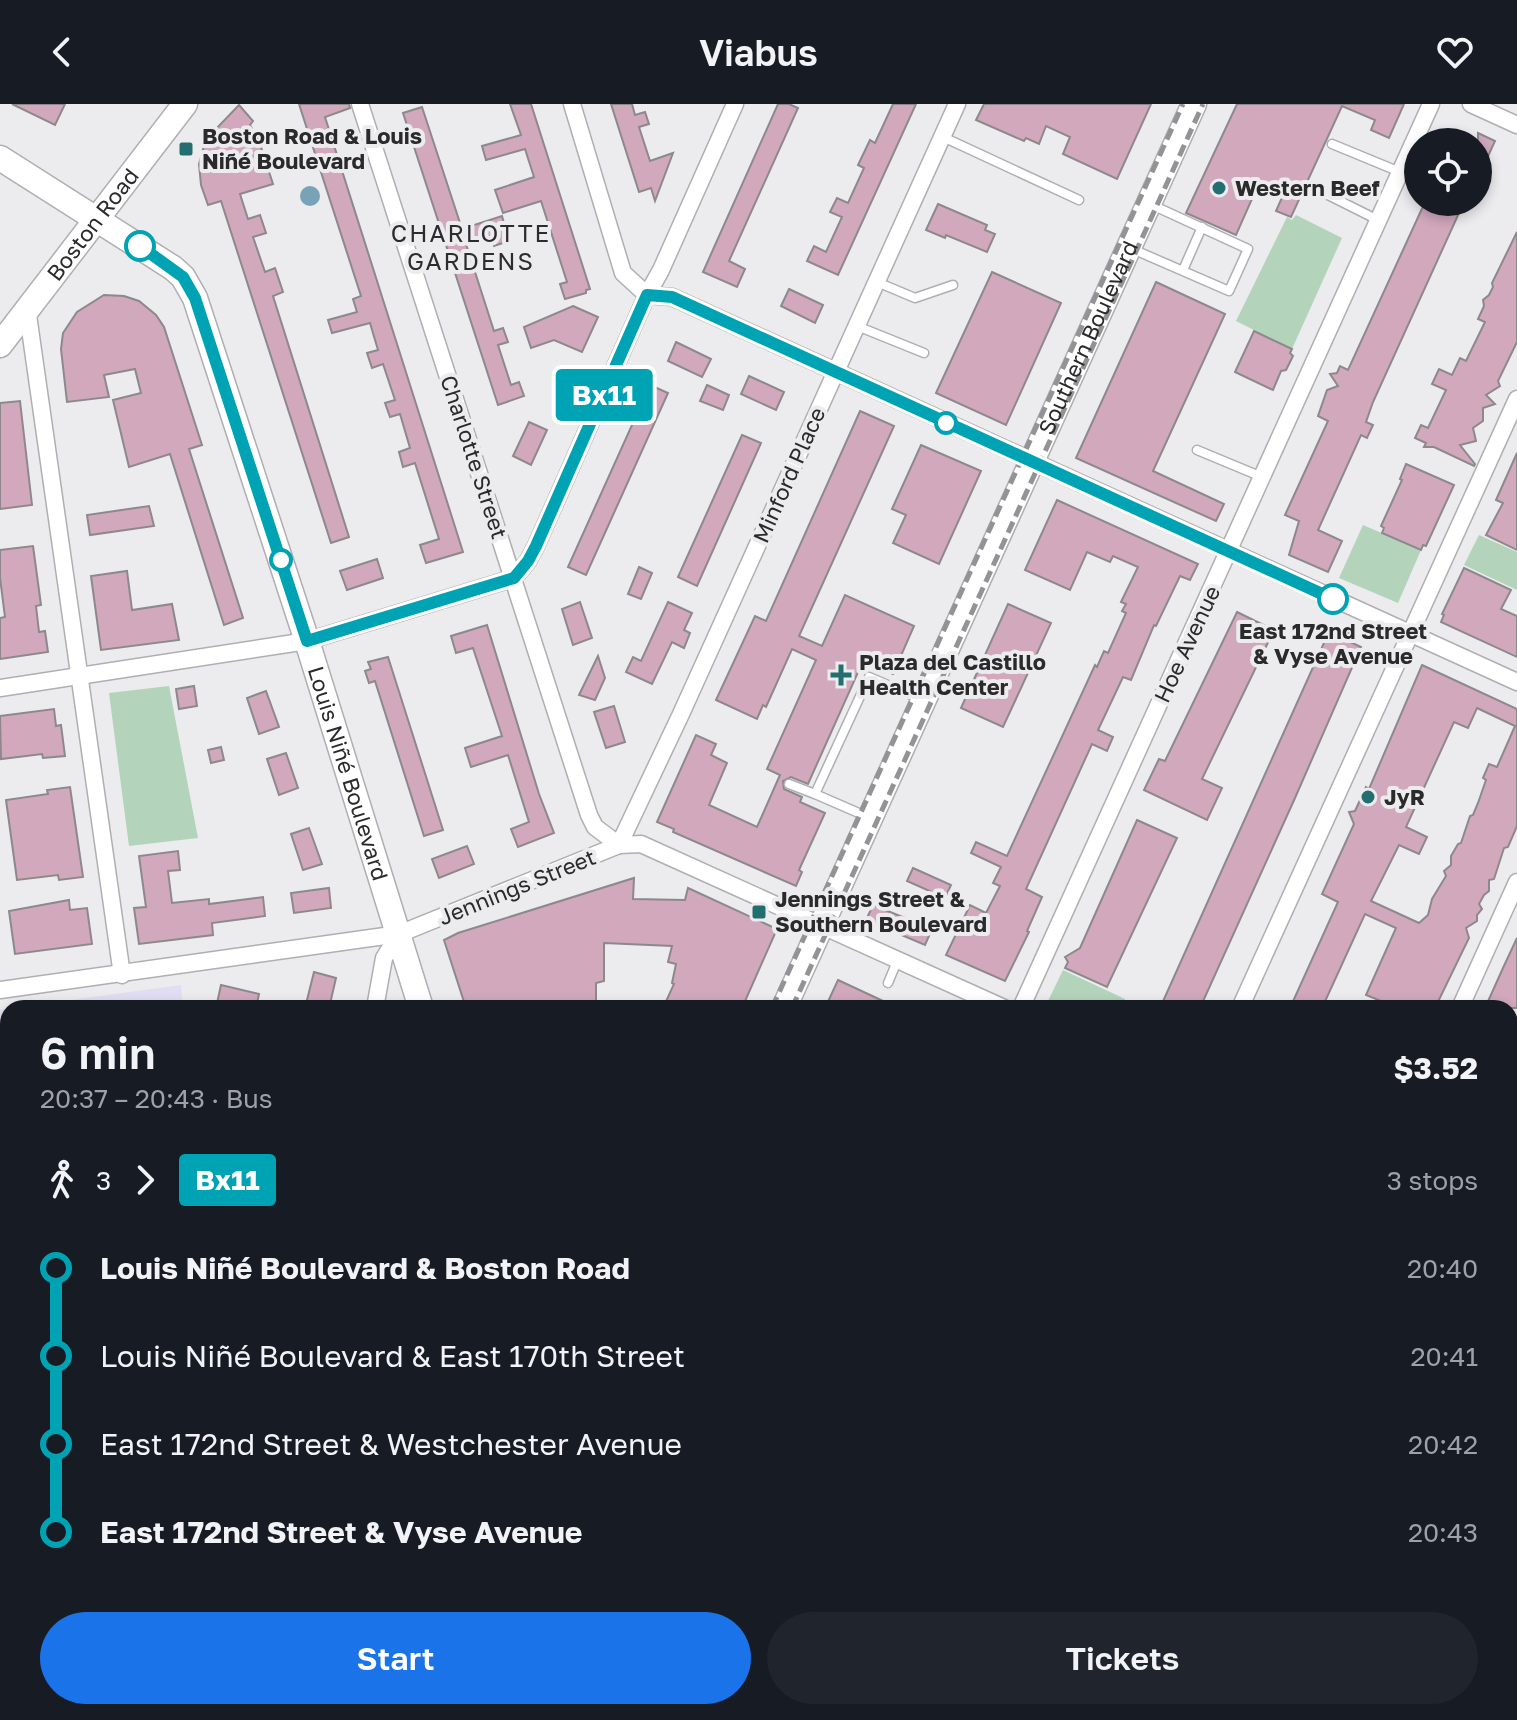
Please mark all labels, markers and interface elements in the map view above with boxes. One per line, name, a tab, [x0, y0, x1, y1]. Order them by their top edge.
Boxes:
icon: back	[40, 30, 84, 74]
icon: heart	[1433, 30, 1477, 74]
text: Viabus	[699, 31, 818, 74]
place label: Boston Road & Louis Niñé Boulevard	[202, 122, 422, 174]
map controls	[1404, 128, 1492, 216]
button: locate	[1404, 128, 1492, 216]
marker: Boston Road & Louis Niñé Boulevard	[177, 140, 195, 158]
street label: Boston Road	[40, 163, 144, 286]
place label: Western Beef	[1235, 174, 1380, 201]
marker: Western Beef	[1210, 179, 1228, 197]
district label: CHARLOTTE GARDENS	[391, 218, 551, 275]
unlabelled marker	[125, 231, 155, 261]
street label: Southern Boulevard	[1032, 236, 1143, 439]
line badge: Bx11	[548, 369, 660, 421]
street label: Charlotte Street	[435, 372, 514, 542]
text: Bx11	[572, 378, 636, 411]
street label: Minford Place	[747, 403, 830, 547]
unlabelled marker	[935, 412, 957, 434]
unlabelled marker	[270, 549, 292, 571]
street label: Hoe Avenue	[1148, 581, 1225, 707]
marker: East 172nd Street & Vyse Avenue	[1318, 584, 1348, 614]
place label: East 172nd Street & Vyse Avenue	[1239, 617, 1427, 669]
place label: Plaza del Castillo Health Center	[859, 648, 1046, 700]
street label: Louis Niñé Boulevard	[303, 663, 395, 884]
marker: Plaza del Castillo Health Center	[830, 664, 852, 686]
place label: JyR	[1384, 783, 1425, 810]
marker: JyR	[1359, 788, 1377, 806]
street label: Jennings Street	[434, 843, 599, 930]
place label: Jennings Street & Southern Boulevard	[775, 885, 987, 937]
marker: Jennings Street & Southern Boulevard	[750, 903, 768, 921]
text: 6 min	[40, 1026, 156, 1079]
text: $3.52	[1393, 1050, 1478, 1086]
text: 20:37 – 20:43 · Bus	[40, 1083, 273, 1114]
icon: walk	[40, 1158, 84, 1202]
icon: forward	[123, 1158, 167, 1202]
text: Bx11	[195, 1163, 260, 1196]
text: 3	[96, 1165, 111, 1196]
text: 3 stops	[1387, 1165, 1478, 1196]
text: Louis Niñé Boulevard & Boston Road	[100, 1250, 630, 1286]
text: 20:40	[1407, 1253, 1478, 1284]
text: Louis Niñé Boulevard & East 170th Street	[100, 1338, 685, 1374]
text: 20:41	[1411, 1341, 1478, 1372]
text: East 172nd Street & Westchester Avenue	[100, 1426, 682, 1462]
text: 20:42	[1408, 1429, 1478, 1460]
text: East 172nd Street & Vyse Avenue	[100, 1514, 583, 1550]
text: 20:43	[1408, 1517, 1478, 1548]
button: Start	[40, 1612, 751, 1704]
button: Tickets	[767, 1612, 1478, 1704]

